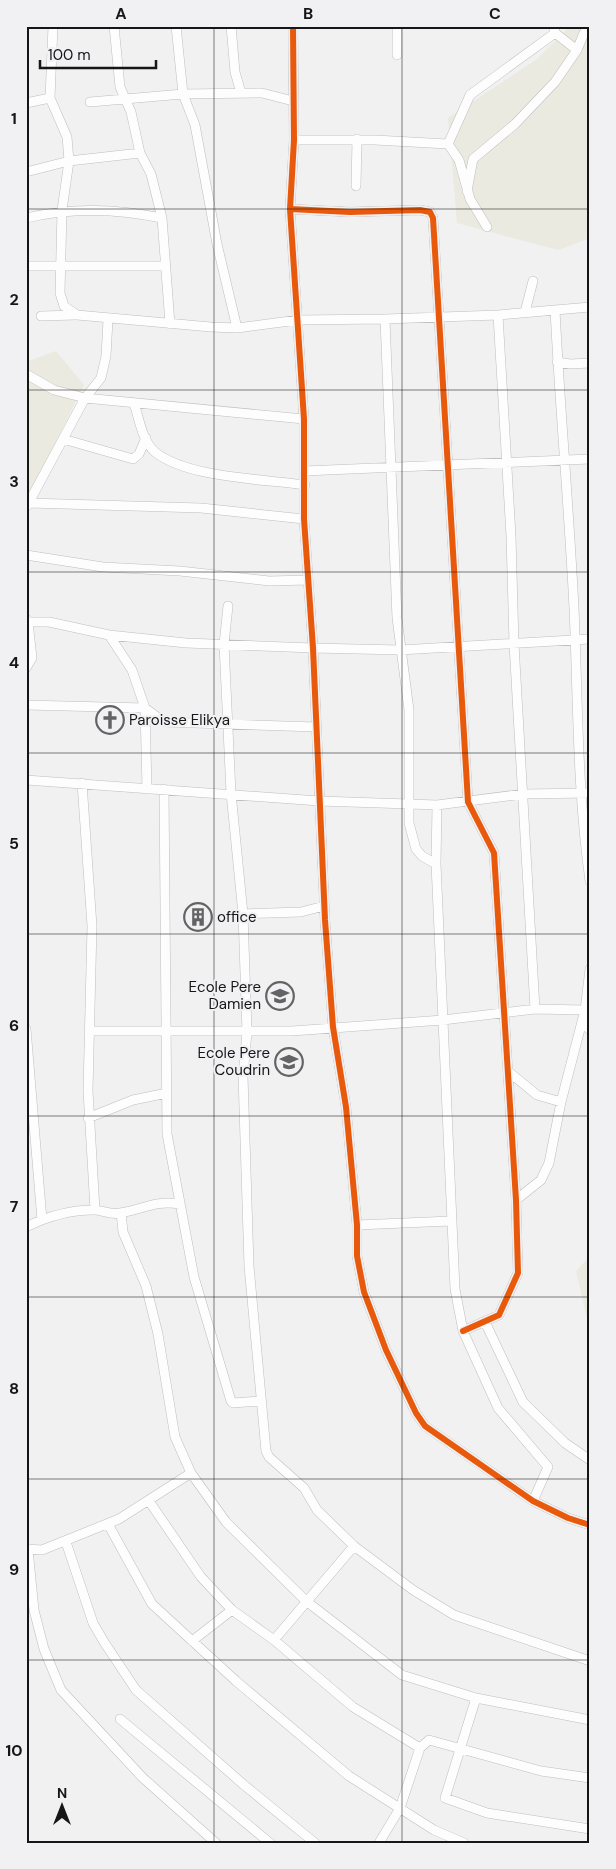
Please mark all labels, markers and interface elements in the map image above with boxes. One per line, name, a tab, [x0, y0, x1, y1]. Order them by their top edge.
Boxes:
text: A	[115, 3, 127, 24]
text: B	[303, 3, 313, 24]
text: C	[489, 3, 501, 24]
scale bar	[40, 38, 156, 70]
text: 100 m	[48, 45, 91, 65]
text: 1	[11, 108, 17, 129]
text: 2	[9, 289, 19, 310]
text: 3	[9, 471, 19, 492]
text: 4	[9, 652, 19, 673]
church icon: Paroisse Elikya	[95, 705, 125, 735]
place label: Paroisse Elikya	[129, 710, 230, 730]
text: 5	[9, 833, 19, 854]
building icon: office	[183, 902, 213, 932]
place label: office	[217, 907, 257, 927]
place label: Ecole Pere Damien	[189, 977, 261, 1014]
school or university icon: Ecole Pere Damien	[265, 981, 295, 1011]
text: 6	[9, 1015, 19, 1036]
place label: Ecole Pere Coudrin	[198, 1043, 270, 1080]
school or university icon: Ecole Pere Coudrin	[274, 1047, 304, 1077]
text: 7	[10, 1196, 19, 1217]
text: 8	[9, 1378, 19, 1399]
text: 9	[9, 1559, 19, 1580]
text: 10	[5, 1740, 23, 1761]
north arrow	[38, 1782, 88, 1832]
text: N	[57, 1784, 67, 1802]

